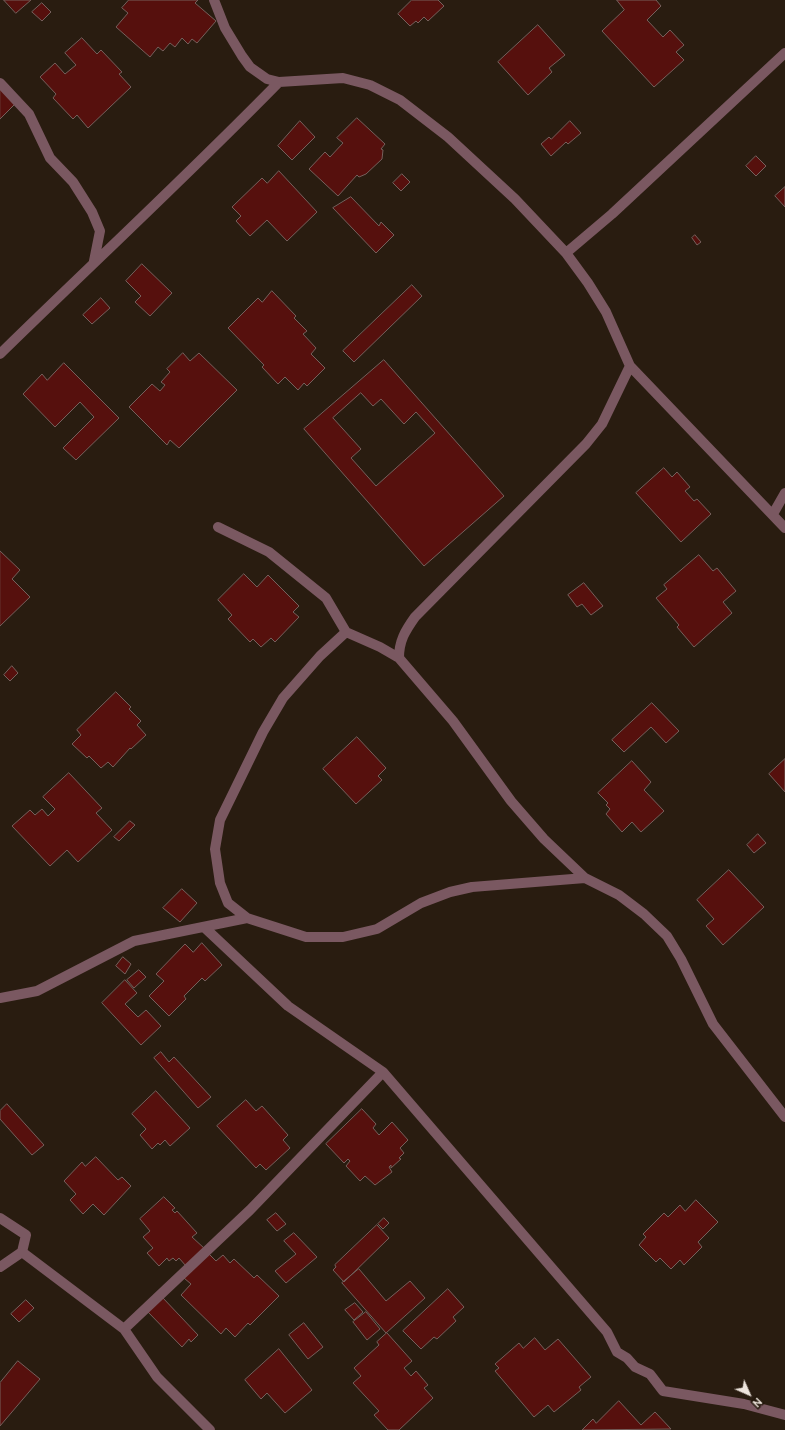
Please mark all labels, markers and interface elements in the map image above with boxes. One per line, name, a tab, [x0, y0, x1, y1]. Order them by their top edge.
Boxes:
north arrow	[729, 1374, 769, 1414]
text: N	[750, 1395, 765, 1410]

